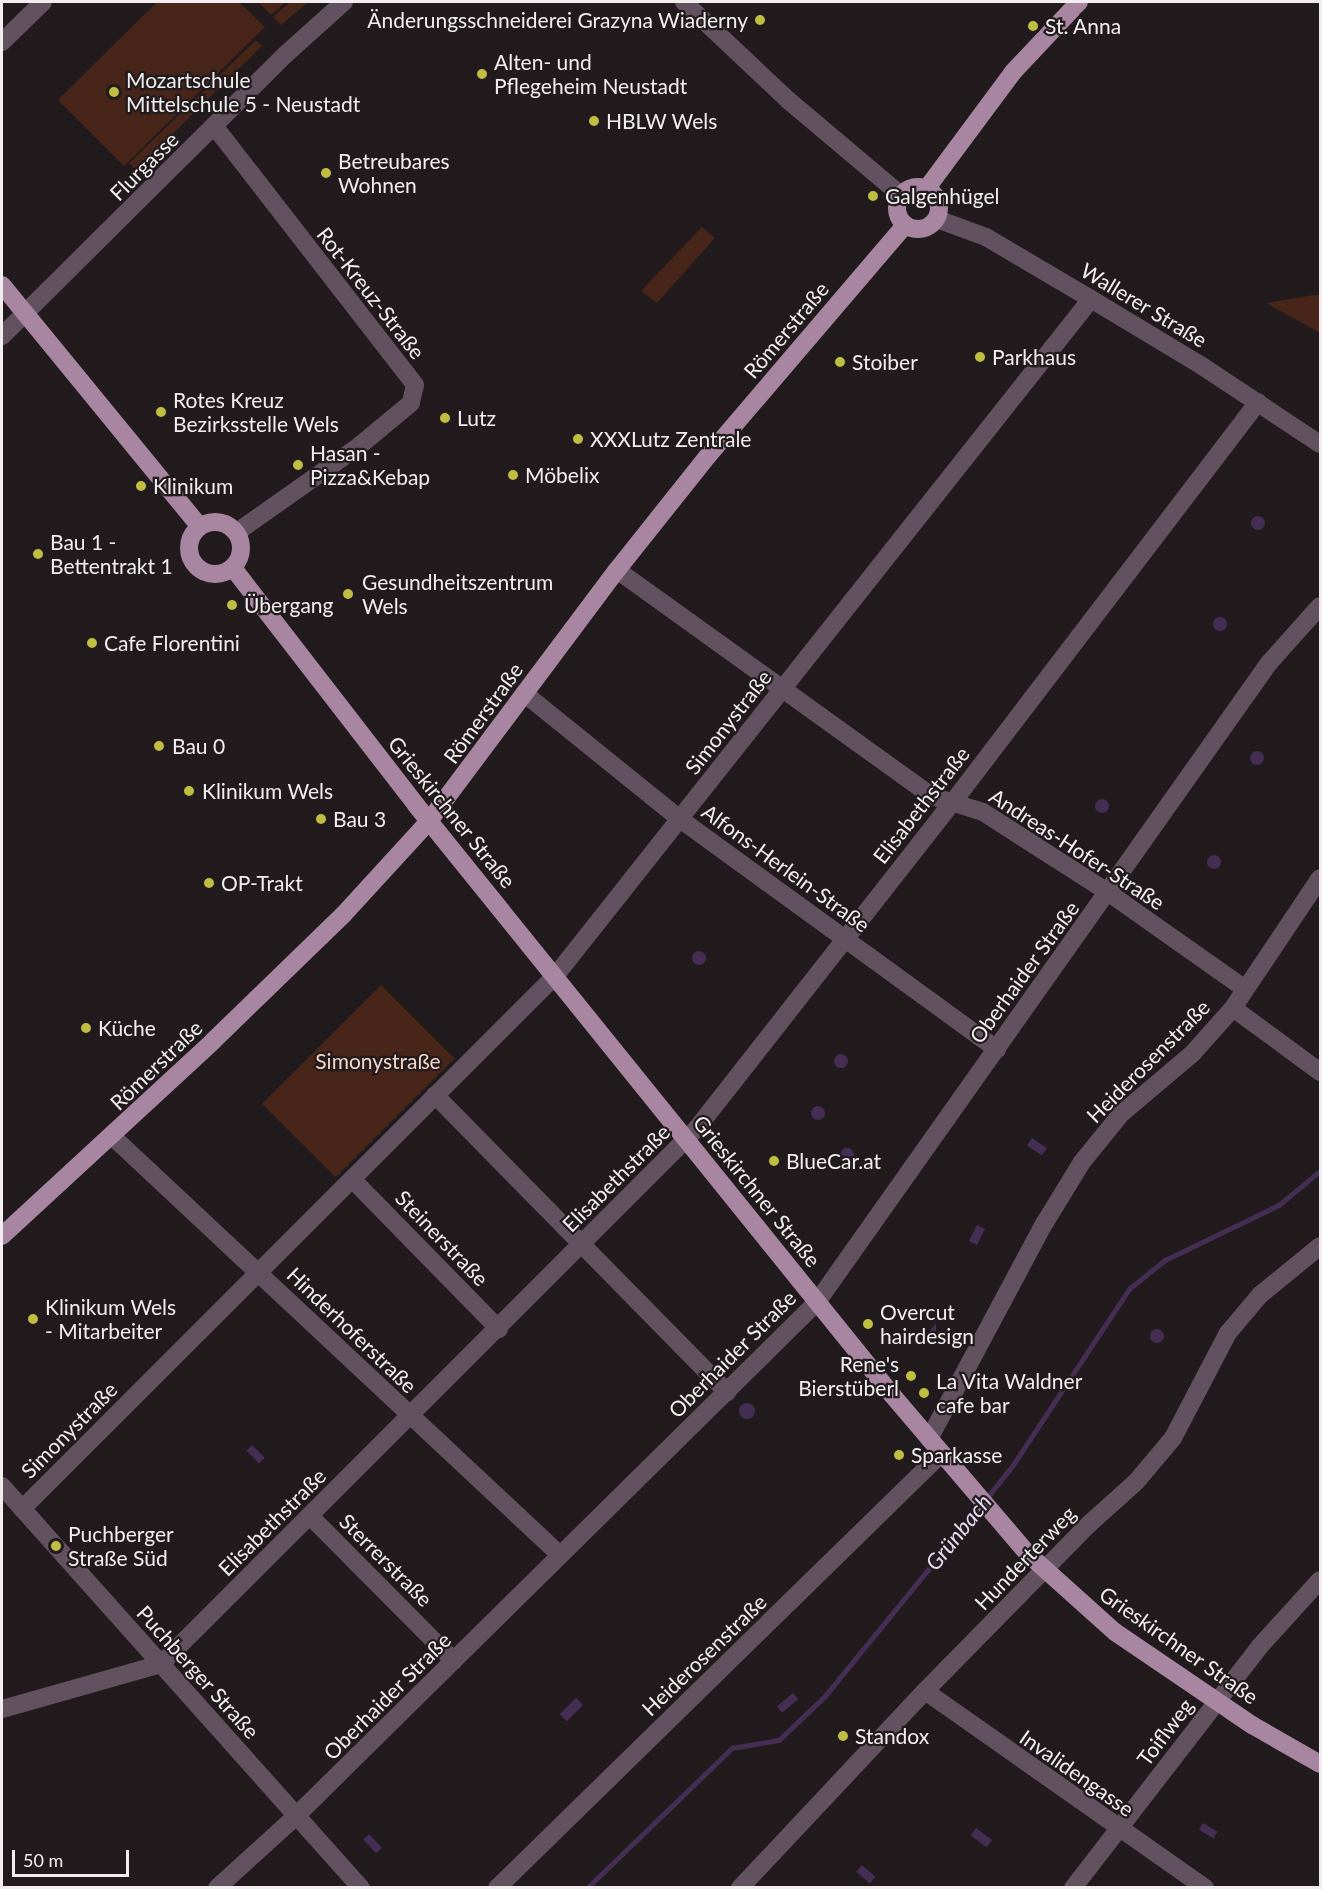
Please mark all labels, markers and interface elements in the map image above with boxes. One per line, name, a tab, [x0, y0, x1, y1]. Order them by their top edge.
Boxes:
place label: Änderungsschneiderei Grazyna Wiaderny	[367, 7, 748, 33]
marker: Änderungsschneiderei Grazyna Wiaderny	[753, 13, 767, 27]
place label: St. Anna	[1045, 13, 1122, 39]
marker: St. Anna	[1026, 19, 1040, 33]
place label: Alten- und Pflegeheim Neustadt	[494, 49, 687, 99]
place label: Mozartschule Mittelschule 5 - Neustadt	[126, 67, 360, 117]
marker: Alten- und Pflegeheim Neustadt	[475, 67, 489, 81]
marker: Mozartschule Mittelschule 5 - Neustadt	[107, 85, 121, 99]
place label: HBLW Wels	[606, 108, 718, 134]
marker: HBLW Wels	[587, 114, 601, 128]
street label: Flurgasse	[105, 127, 183, 205]
place label: Betreubares Wohnen	[338, 148, 450, 198]
marker: Betreubares Wohnen	[319, 166, 333, 180]
place label: Galgenhügel	[885, 183, 999, 209]
marker: Galgenhügel	[866, 189, 880, 203]
street label: Rot-Kreuz-Straße	[312, 222, 430, 364]
street label: Wallerer Straße	[1076, 257, 1212, 353]
street label: Römerstraße	[738, 277, 834, 383]
place label: Parkhaus	[992, 344, 1076, 370]
place label: Stoiber	[852, 349, 918, 375]
marker: Parkhaus	[973, 350, 987, 364]
marker: Stoiber	[833, 355, 847, 369]
place label: Rotes Kreuz Bezirksstelle Wels	[173, 387, 339, 437]
marker: Rotes Kreuz Bezirksstelle Wels	[154, 405, 168, 419]
place label: Lutz	[457, 405, 496, 431]
marker: Lutz	[438, 411, 452, 425]
place label: XXXLutz Zentrale	[590, 426, 751, 452]
marker: XXXLutz Zentrale	[571, 432, 585, 446]
place label: Hasan - Pizza&Kebap	[310, 440, 430, 490]
marker: Hasan - Pizza&Kebap	[291, 458, 305, 472]
place label: Möbelix	[525, 462, 599, 488]
marker: Möbelix	[506, 468, 520, 482]
place label: Klinikum	[153, 473, 233, 499]
marker: Klinikum	[134, 479, 148, 493]
place label: Bau 1 - Bettentrakt 1	[50, 529, 173, 579]
marker: Bau 1 - Bettentrakt 1	[31, 547, 45, 561]
place label: Gesundheitszentrum Wels	[362, 569, 553, 619]
marker: Gesundheitszentrum Wels	[339, 585, 357, 603]
place label: Übergang	[244, 592, 333, 618]
marker: Übergang	[225, 598, 239, 612]
place label: Cafe Florentini	[104, 630, 240, 656]
marker: Cafe Florentini	[85, 636, 99, 650]
street label: Römerstraße	[438, 658, 528, 768]
street label: Simonystraße	[679, 665, 777, 779]
street label: Grieskirchner Straße	[383, 731, 521, 893]
place label: Bau 0	[172, 733, 225, 759]
marker: Bau 0	[150, 737, 168, 755]
street label: Elisabethstraße	[868, 742, 974, 868]
place label: Klinikum Wels	[202, 778, 333, 804]
marker: Klinikum Wels	[180, 782, 198, 800]
street label: Andreas-Hofer-Straße	[985, 783, 1169, 915]
street label: Alfons-Herlein-Straße	[697, 799, 875, 937]
place label: Bau 3	[333, 806, 386, 832]
marker: Bau 3	[314, 812, 328, 826]
place label: OP-Trakt	[221, 870, 303, 896]
marker: OP-Trakt	[202, 876, 216, 890]
street label: Oberhaider Straße	[964, 896, 1084, 1048]
street label: Heiderosenstraße	[1081, 994, 1215, 1128]
place label: Küche	[98, 1015, 156, 1041]
street label: Römerstraße	[105, 1015, 207, 1115]
marker: Küche	[79, 1021, 93, 1035]
park label: Simonystraße	[315, 1048, 441, 1074]
street label: Grieskirchner Straße	[688, 1110, 826, 1272]
street label: Elisabethstraße	[557, 1119, 675, 1237]
place label: BlueCar.at	[786, 1148, 881, 1174]
marker: BlueCar.at	[767, 1154, 781, 1168]
street label: Steinerstraße	[390, 1185, 494, 1291]
street label: Hinderhoferstraße	[282, 1262, 422, 1398]
street label: Oberhaider Straße	[663, 1285, 801, 1423]
place label: Klinikum Wels - Mitarbeiter	[45, 1294, 176, 1344]
place label: Overcut hairdesign	[880, 1299, 974, 1349]
marker: Klinikum Wels - Mitarbeiter	[26, 1312, 40, 1326]
marker: Overcut hairdesign	[861, 1317, 875, 1331]
place label: Rene's Bierstüberl	[798, 1351, 899, 1401]
place label: La Vita Waldner cafe bar	[936, 1368, 1083, 1418]
marker: Rene's Bierstüberl	[904, 1369, 918, 1383]
street label: Simonystraße	[16, 1377, 122, 1483]
marker: La Vita Waldner cafe bar	[917, 1386, 931, 1400]
place label: Sparkasse	[911, 1442, 1002, 1468]
marker: Sparkasse	[892, 1448, 906, 1462]
street label: Elisabethstraße	[213, 1463, 331, 1581]
water label: Grünbach	[919, 1489, 997, 1575]
street label: Hunderterweg	[969, 1501, 1081, 1615]
street label: Sterrerstraße	[334, 1508, 438, 1612]
place label: Puchberger Straße Süd	[68, 1521, 174, 1571]
marker: Puchberger Straße Süd	[49, 1539, 63, 1553]
street label: Grieskirchner Straße	[1095, 1581, 1263, 1709]
street label: Heiderosenstraße	[636, 1589, 772, 1721]
street label: Puchberger Straße	[132, 1600, 264, 1744]
street label: Oberhaider Straße	[318, 1627, 456, 1765]
street label: Toiflweg	[1132, 1693, 1198, 1771]
place label: Standox	[855, 1723, 929, 1749]
street label: Invalidengasse	[1015, 1724, 1139, 1822]
marker: Standox	[836, 1729, 850, 1743]
scale bar	[15, 1838, 132, 1876]
text: 50 m	[23, 1849, 63, 1871]

